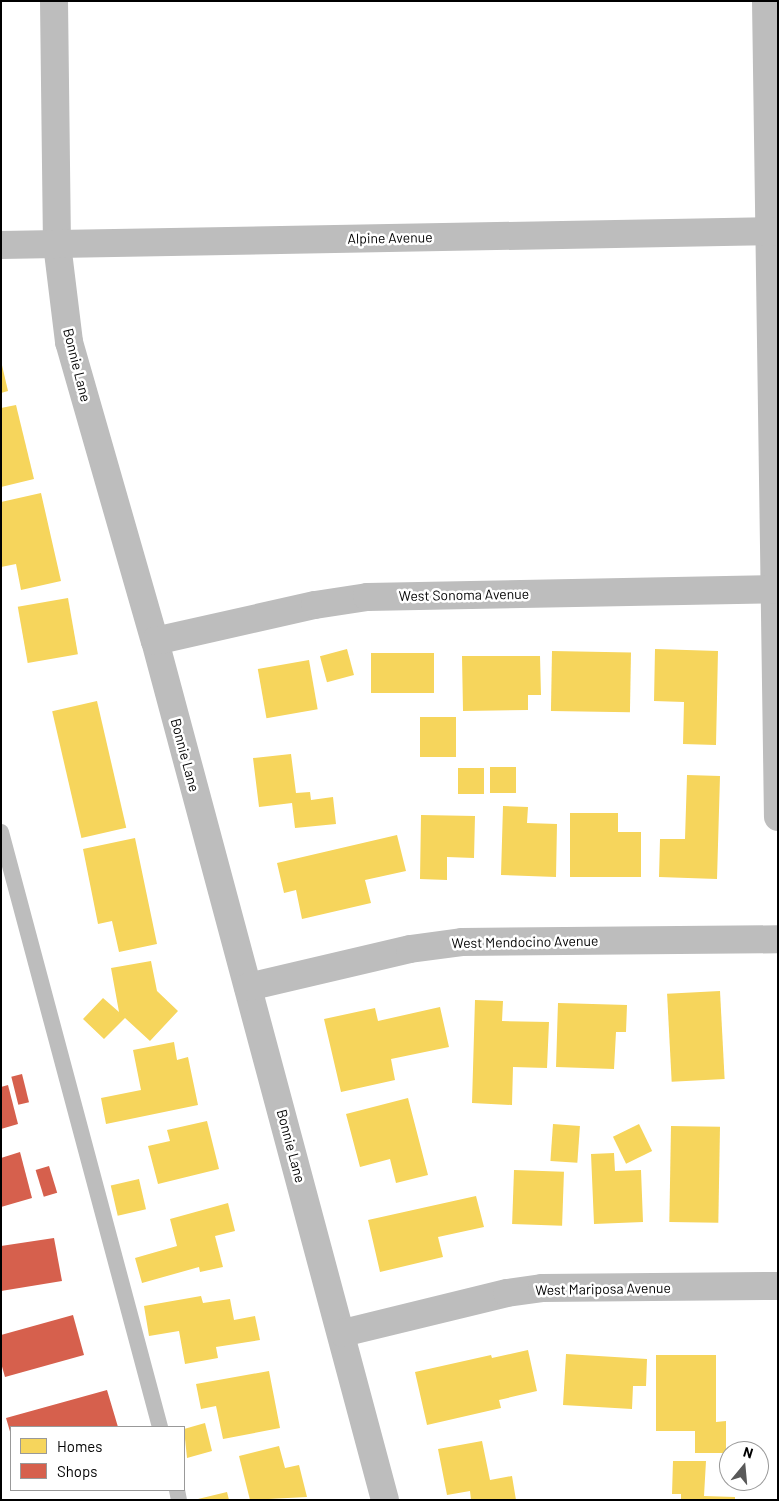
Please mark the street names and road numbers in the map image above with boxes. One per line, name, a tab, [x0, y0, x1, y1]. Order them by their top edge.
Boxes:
street label: Alpine Avenue	[347, 229, 433, 247]
street label: Bonnie Lane	[60, 326, 94, 404]
street label: West Sonoma Avenue	[399, 585, 529, 605]
street label: Bonnie Lane	[167, 716, 203, 794]
street label: West Mendocino Avenue	[451, 932, 599, 952]
street label: Bonnie Lane	[273, 1107, 309, 1185]
street label: West Mariposa Avenue	[535, 1279, 671, 1299]

